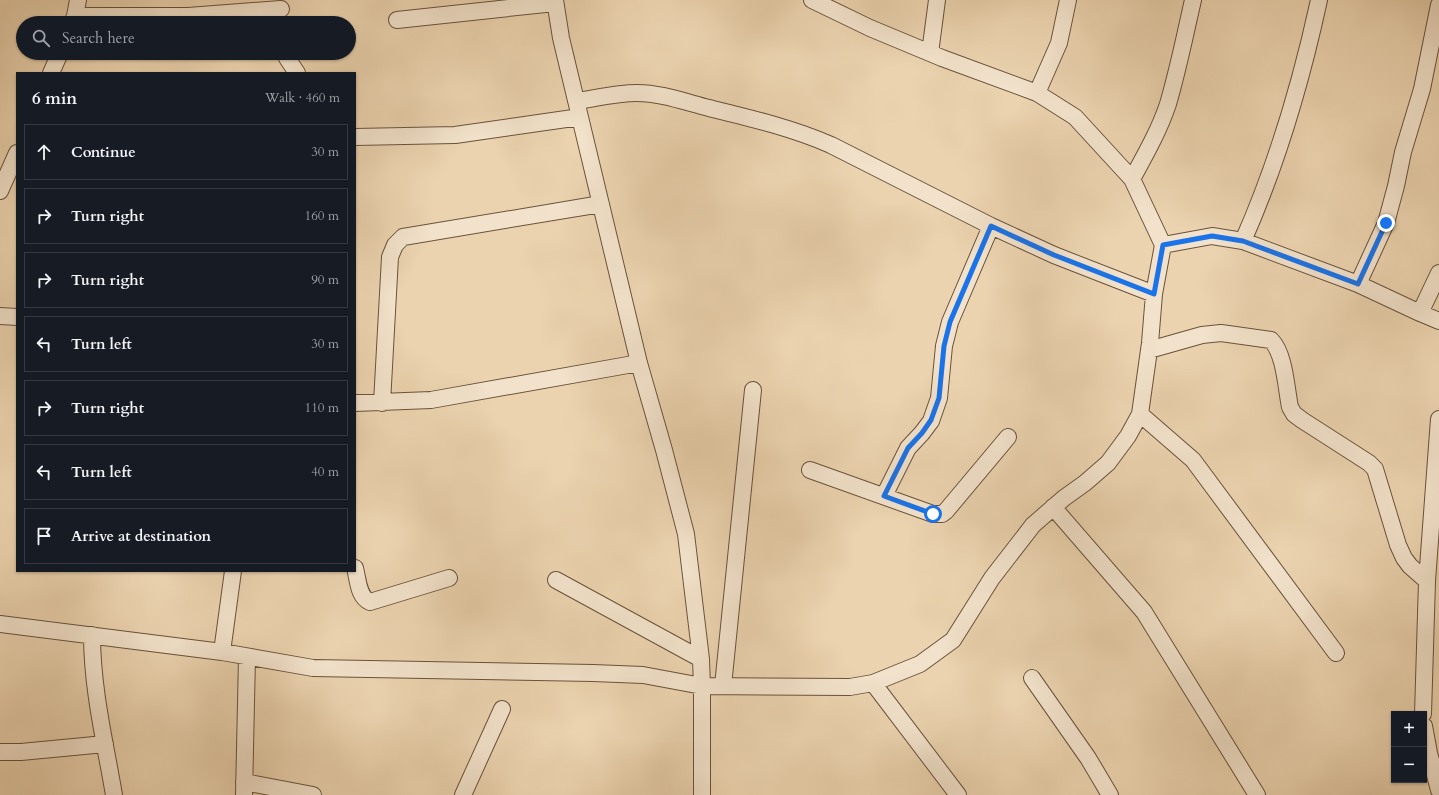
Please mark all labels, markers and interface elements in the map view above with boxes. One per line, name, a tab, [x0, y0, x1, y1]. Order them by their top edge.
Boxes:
search box	[16, 16, 356, 60]
icon: search	[30, 27, 52, 49]
text: Search here	[62, 28, 135, 48]
text: 6 min	[32, 87, 77, 110]
text: Walk · 460 m	[265, 89, 340, 107]
icon: ahead	[33, 141, 55, 163]
text: Continue	[71, 142, 136, 162]
text: 30 m	[311, 143, 339, 161]
icon: right	[33, 205, 55, 227]
text: Turn right	[71, 206, 144, 226]
text: 160 m	[305, 207, 339, 225]
route end	[1377, 214, 1395, 232]
icon: right	[33, 269, 55, 291]
text: Turn right	[71, 270, 144, 290]
text: 90 m	[311, 271, 339, 289]
icon: left	[33, 333, 55, 355]
text: Turn left	[71, 334, 132, 354]
text: 30 m	[311, 335, 339, 353]
icon: right	[33, 397, 55, 419]
text: Turn right	[71, 398, 144, 418]
text: 110 m	[305, 399, 339, 417]
icon: left	[33, 461, 55, 483]
text: Turn left	[71, 462, 132, 482]
text: 40 m	[311, 463, 339, 481]
route start	[924, 505, 942, 523]
icon: arrive	[33, 525, 55, 547]
text: Arrive at destination	[71, 526, 211, 546]
map controls	[1391, 711, 1427, 783]
button: +	[1391, 711, 1427, 747]
button: −	[1391, 747, 1427, 783]

